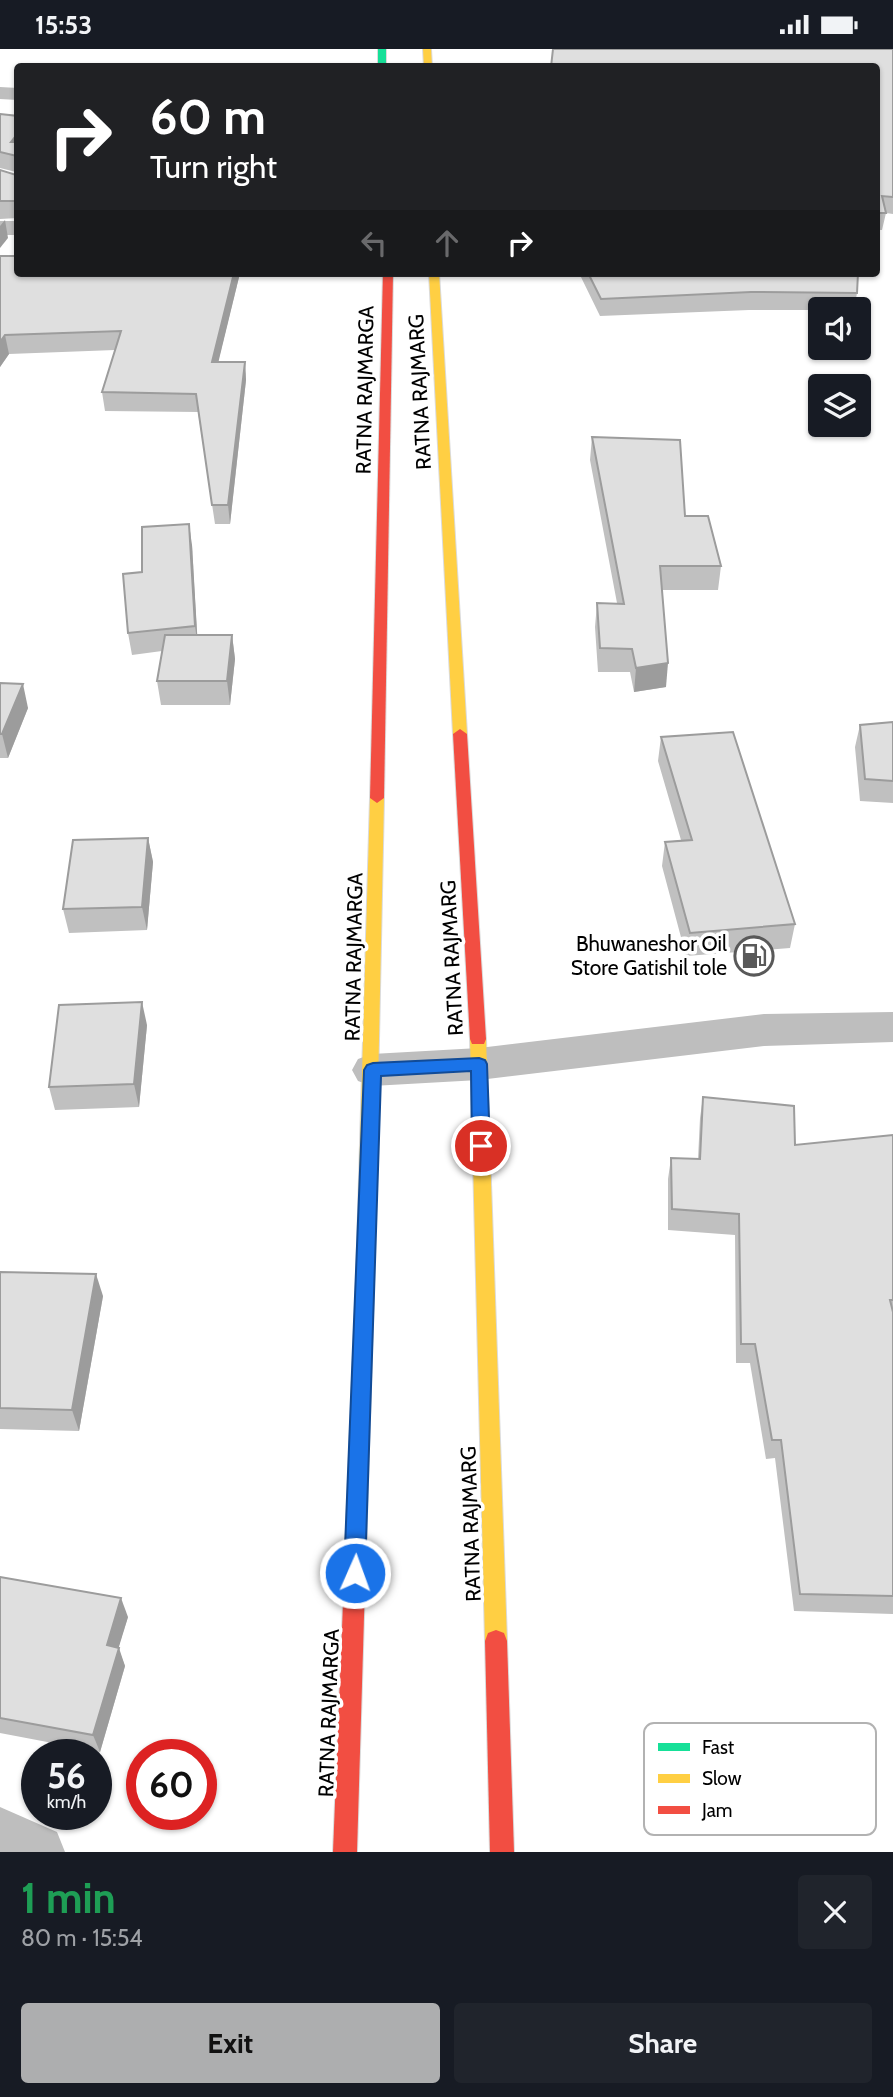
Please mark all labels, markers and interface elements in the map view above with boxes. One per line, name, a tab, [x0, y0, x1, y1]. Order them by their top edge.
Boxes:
text: 15:53	[35, 9, 92, 41]
text: 60 m	[150, 87, 266, 146]
icon: right	[35, 91, 126, 182]
text: Turn right	[150, 147, 277, 186]
icon: left	[355, 224, 393, 262]
icon: ahead	[428, 224, 466, 262]
icon: right	[501, 224, 539, 262]
map controls	[808, 297, 871, 437]
button: sound	[808, 297, 871, 360]
street label: RATNA RAJMARGA	[351, 305, 378, 475]
street label: RATNA RAJMARG	[403, 314, 436, 470]
button: layers	[808, 374, 871, 437]
street label: RATNA RAJMARGA	[340, 872, 367, 1042]
street label: RATNA RAJMARG	[435, 880, 468, 1036]
place label: Bhuwaneshor Oil Store Gatishil tole	[571, 931, 727, 980]
fuel station icon: Bhuwaneshor Oil Store Gatishil tole	[733, 935, 775, 977]
pin	[451, 1116, 511, 1176]
icon: arrive	[462, 1127, 500, 1165]
street label: RATNA RAJMARG	[455, 1446, 486, 1602]
position arrow	[318, 1536, 392, 1610]
street label: RATNA RAJMARGA	[313, 1628, 344, 1798]
legend	[644, 1723, 876, 1835]
text: Fast	[702, 1736, 735, 1759]
speed limit sign: 60	[126, 1739, 217, 1830]
text: 56	[47, 1754, 86, 1797]
text: Slow	[702, 1767, 742, 1790]
text: km/h	[47, 1791, 86, 1813]
text: Jam	[701, 1799, 732, 1822]
text: 1 min	[21, 1872, 116, 1924]
button: close	[798, 1875, 872, 1949]
text: 80 m · 15:54	[21, 1924, 143, 1952]
button: Exit	[21, 2003, 440, 2083]
button: Share	[454, 2003, 872, 2083]

